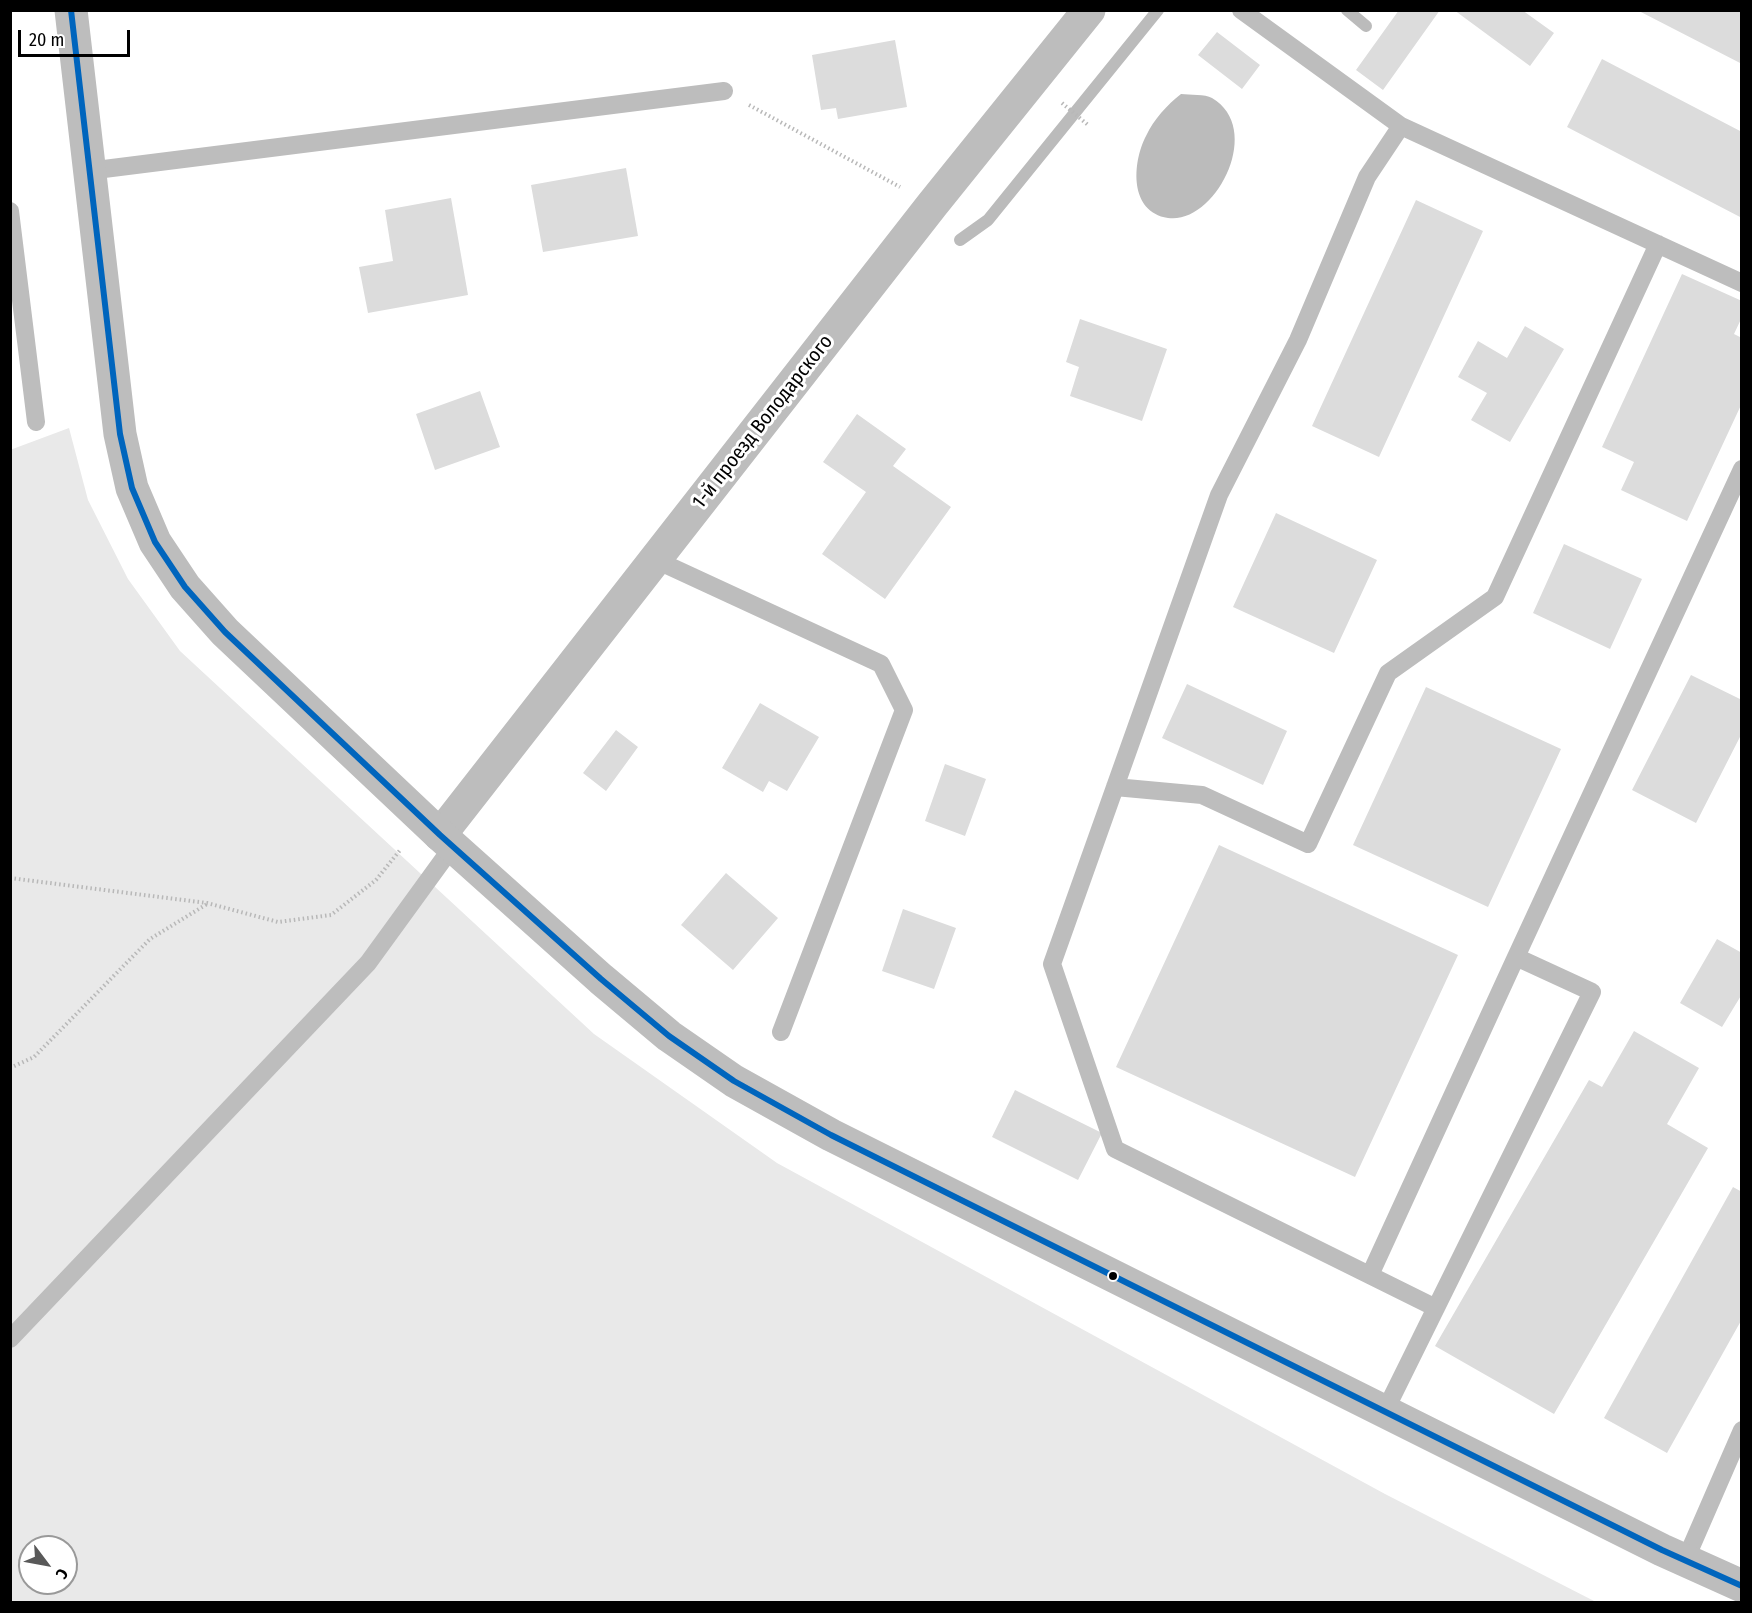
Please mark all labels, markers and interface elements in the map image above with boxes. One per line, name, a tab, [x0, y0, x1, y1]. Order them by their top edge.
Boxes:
scale bar	[21, 18, 134, 56]
text: 20 m	[29, 29, 64, 51]
street label: 1-й проезд Володарского	[688, 330, 838, 514]
unlabelled marker	[1107, 1270, 1119, 1282]
north arrow	[18, 1535, 78, 1595]
text: С	[52, 1565, 72, 1582]

